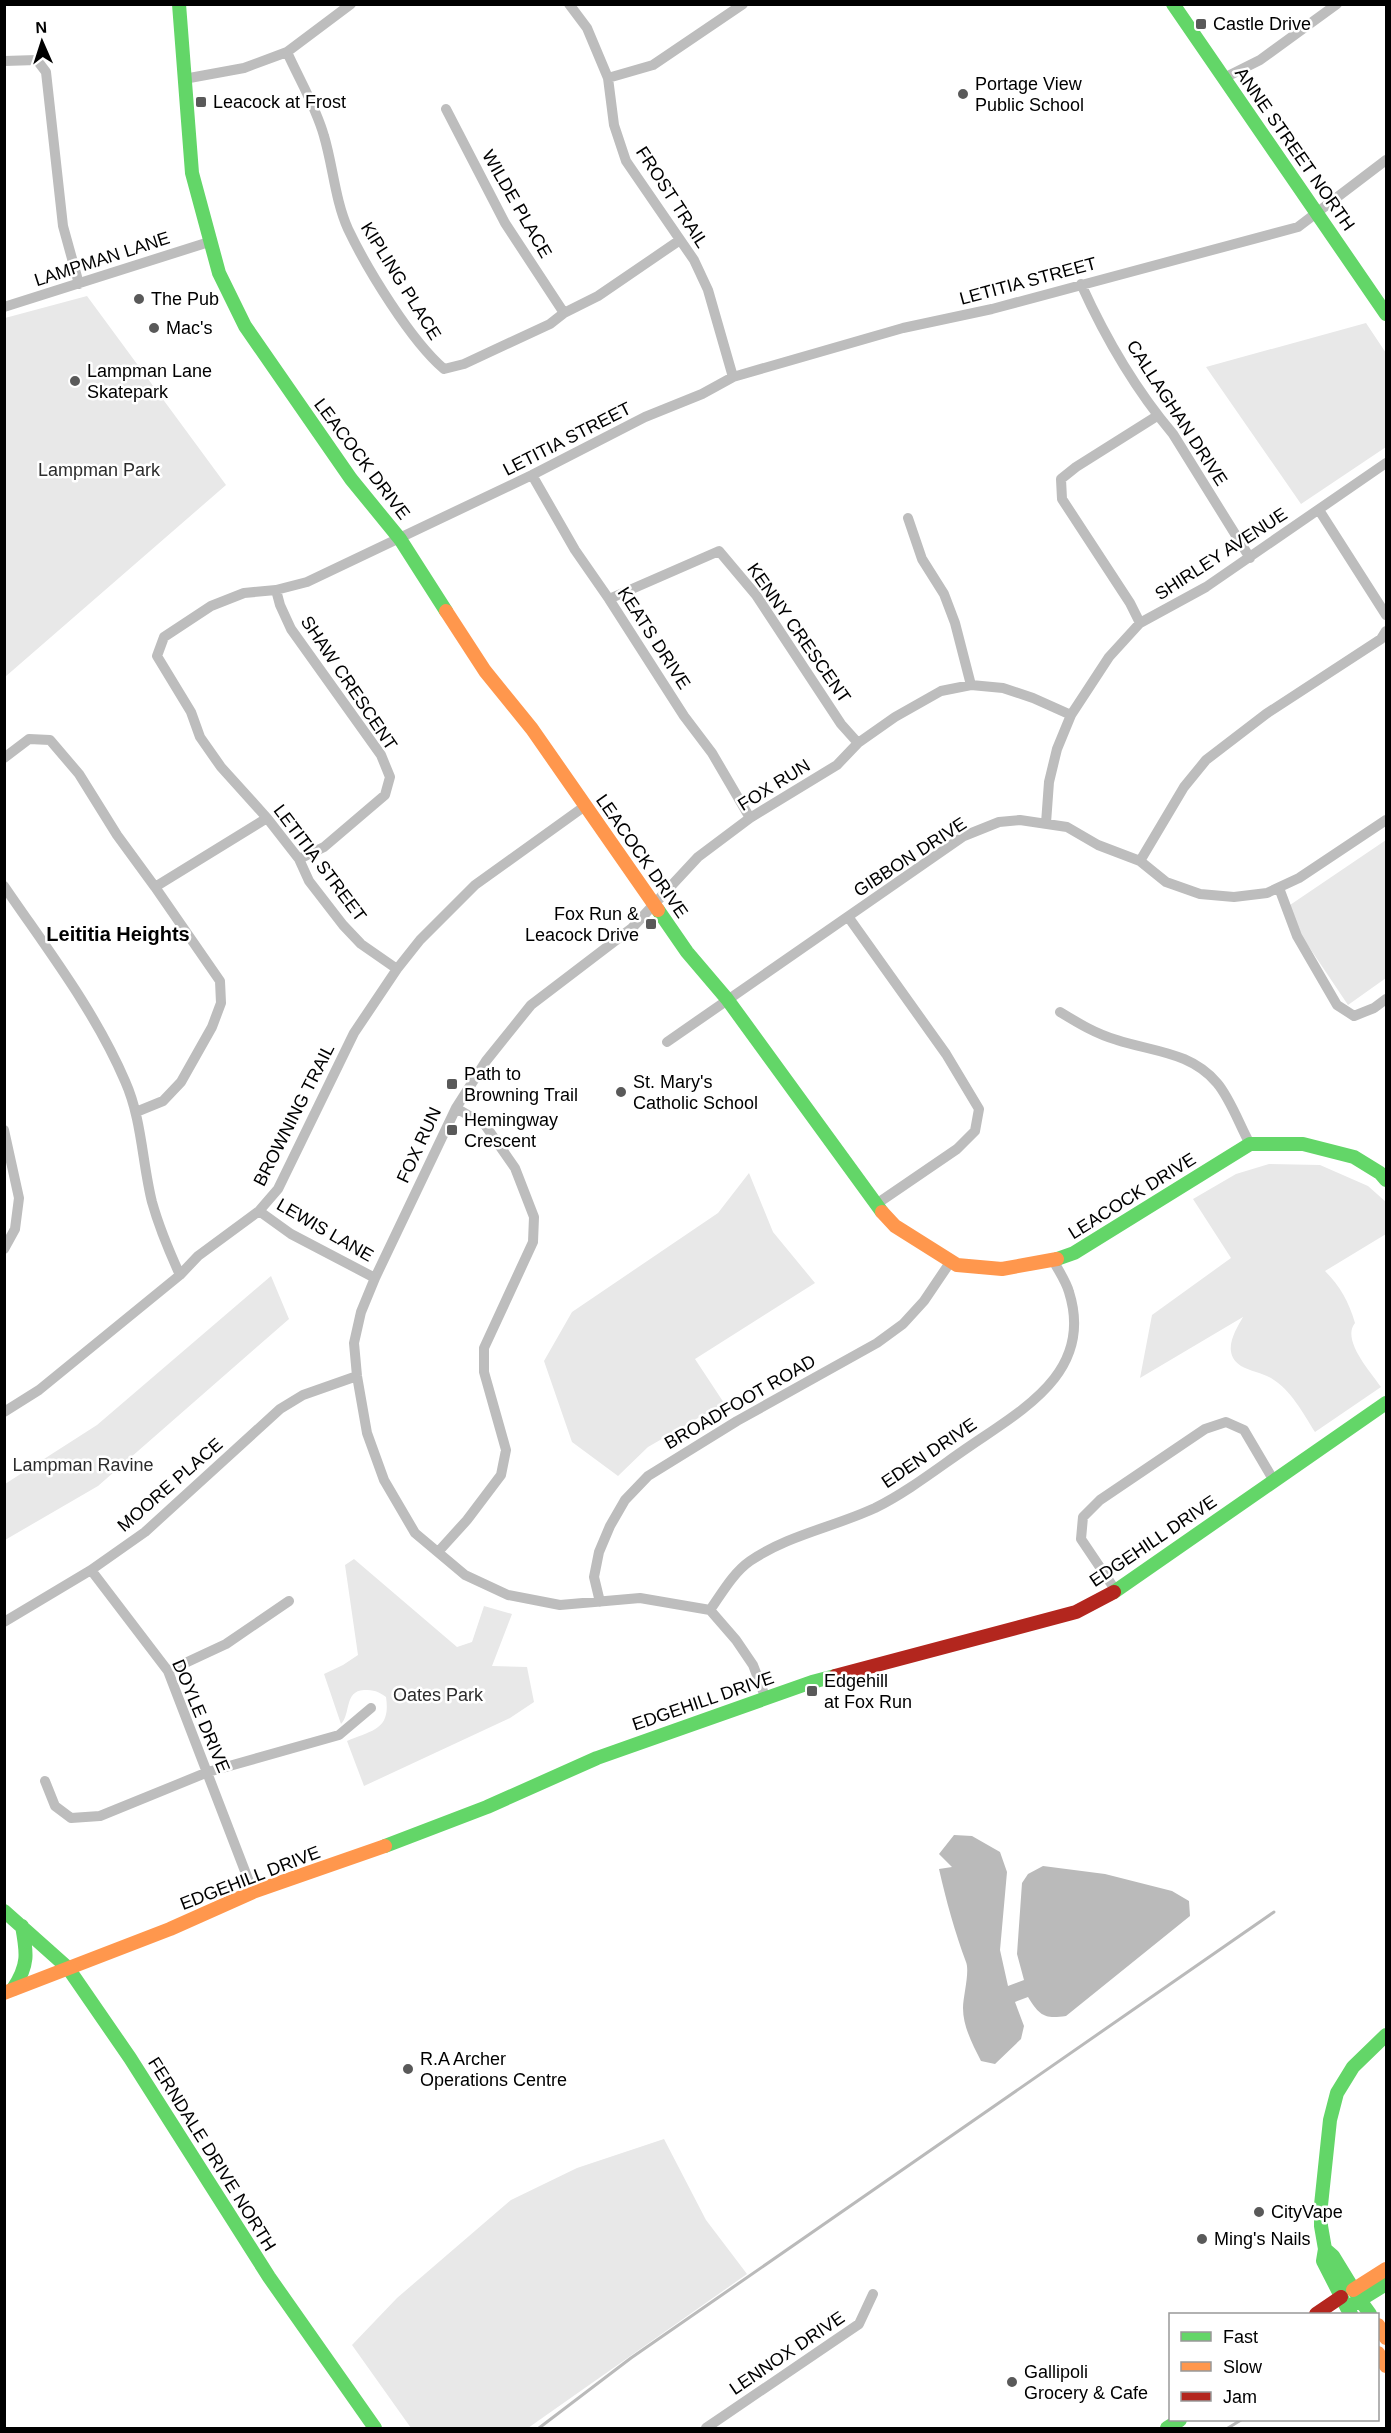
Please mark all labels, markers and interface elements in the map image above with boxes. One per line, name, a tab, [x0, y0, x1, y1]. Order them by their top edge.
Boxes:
north arrow	[12, 12, 72, 72]
place label: Castle Drive	[1213, 14, 1311, 34]
marker: Castle Drive	[1194, 17, 1208, 31]
text: N	[35, 19, 47, 36]
street label: ANNE STREET NORTH	[1231, 64, 1359, 234]
place label: Portage View Public School	[975, 74, 1084, 115]
marker: Portage View Public School	[956, 87, 970, 101]
place label: Leacock at Frost	[213, 92, 346, 112]
marker: Leacock at Frost	[194, 95, 208, 109]
street label: FROST TRAIL	[632, 143, 712, 251]
street label: WILDE PLACE	[478, 147, 556, 261]
street label: KIPLING PLACE	[357, 218, 445, 344]
street label: LAMPMAN LANE	[32, 228, 172, 290]
street label: LETITIA STREET	[957, 253, 1099, 309]
place label: The Pub	[151, 289, 219, 309]
marker: The Pub	[132, 292, 146, 306]
place label: Mac's	[166, 318, 212, 338]
marker: Mac's	[147, 321, 161, 335]
street label: CALLAGHAN DRIVE	[1123, 337, 1231, 489]
place label: Lampman Lane Skatepark	[87, 361, 212, 402]
marker: Lampman Lane Skatepark	[68, 374, 82, 388]
street label: LEACOCK DRIVE	[310, 395, 414, 523]
street label: LETITIA STREET	[500, 398, 634, 480]
park label: Lampman Park	[38, 460, 161, 480]
street label: SHIRLEY AVENUE	[1151, 504, 1291, 604]
street label: KENNY CRESCENT	[743, 559, 855, 707]
street label: KEATS DRIVE	[614, 583, 694, 693]
street label: SHAW CRESCENT	[297, 612, 401, 754]
street label: FOX RUN	[734, 755, 814, 815]
street label: LEACOCK DRIVE	[592, 790, 692, 922]
street label: LETITIA STREET	[270, 801, 370, 925]
street label: GIBBON DRIVE	[850, 813, 970, 901]
place label: Fox Run & Leacock Drive	[525, 904, 639, 945]
marker: Fox Run & Leacock Drive	[644, 917, 658, 931]
district label: Leititia Heights	[46, 923, 190, 945]
street label: BROWNING TRAIL	[250, 1041, 338, 1189]
place label: Path to Browning Trail	[464, 1064, 578, 1105]
place label: St. Mary's Catholic School	[633, 1072, 758, 1113]
marker: Path to Browning Trail	[445, 1077, 459, 1091]
marker: St. Mary's Catholic School	[614, 1085, 628, 1099]
street label: FOX RUN	[393, 1104, 445, 1186]
place label: Hemingway Crescent	[464, 1110, 558, 1151]
marker: Hemingway Crescent	[445, 1123, 459, 1137]
street label: LEACOCK DRIVE	[1065, 1149, 1199, 1243]
street label: LEWIS LANE	[273, 1194, 377, 1266]
street label: BROADFOOT ROAD	[661, 1351, 819, 1453]
street label: EDEN DRIVE	[878, 1414, 980, 1492]
street label: MOORE PLACE	[114, 1434, 226, 1536]
park label: Lampman Ravine	[12, 1455, 154, 1475]
street label: EDGEHILL DRIVE	[1086, 1491, 1220, 1591]
street label: DOYLE DRIVE	[168, 1656, 234, 1776]
street label: EDGEHILL DRIVE	[630, 1667, 776, 1735]
place label: Edgehill at Fox Run	[824, 1671, 912, 1712]
marker: Edgehill at Fox Run	[805, 1684, 819, 1698]
park label: Oates Park	[393, 1685, 484, 1705]
street label: EDGEHILL DRIVE	[177, 1842, 323, 1914]
place label: R.A Archer Operations Centre	[420, 2049, 567, 2090]
street label: FERNDALE DRIVE NORTH	[144, 2053, 280, 2255]
marker: R.A Archer Operations Centre	[401, 2062, 415, 2076]
place label: CityVape	[1271, 2202, 1343, 2222]
marker: CityVape	[1252, 2205, 1266, 2219]
place label: Ming's Nails	[1214, 2229, 1310, 2249]
marker: Ming's Nails	[1195, 2232, 1209, 2246]
street label: LENNOX DRIVE	[726, 2307, 848, 2399]
legend	[1169, 2313, 1379, 2421]
text: Fast	[1223, 2327, 1258, 2347]
text: Slow	[1223, 2357, 1263, 2377]
place label: Gallipoli Grocery & Cafe	[1024, 2362, 1148, 2403]
marker: Gallipoli Grocery & Cafe	[1005, 2375, 1019, 2389]
text: Jam	[1223, 2387, 1257, 2407]

